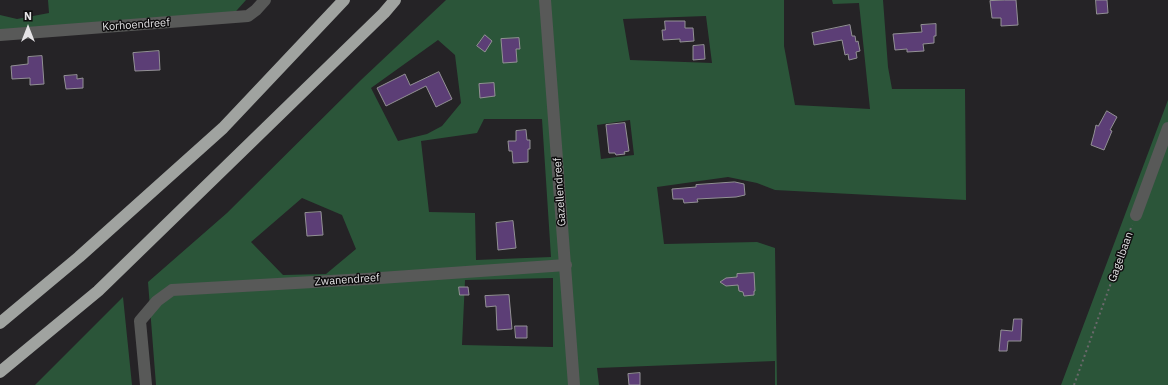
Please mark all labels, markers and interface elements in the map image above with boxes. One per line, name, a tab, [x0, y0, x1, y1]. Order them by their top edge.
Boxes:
north arrow	[8, 8, 48, 48]
text: N	[24, 9, 32, 23]
street label: Korhoendreef	[102, 16, 170, 34]
street label: Gazellendreef	[551, 157, 569, 227]
street label: Gagelbaan	[1106, 230, 1136, 284]
street label: Zwanendreef	[314, 271, 380, 289]

